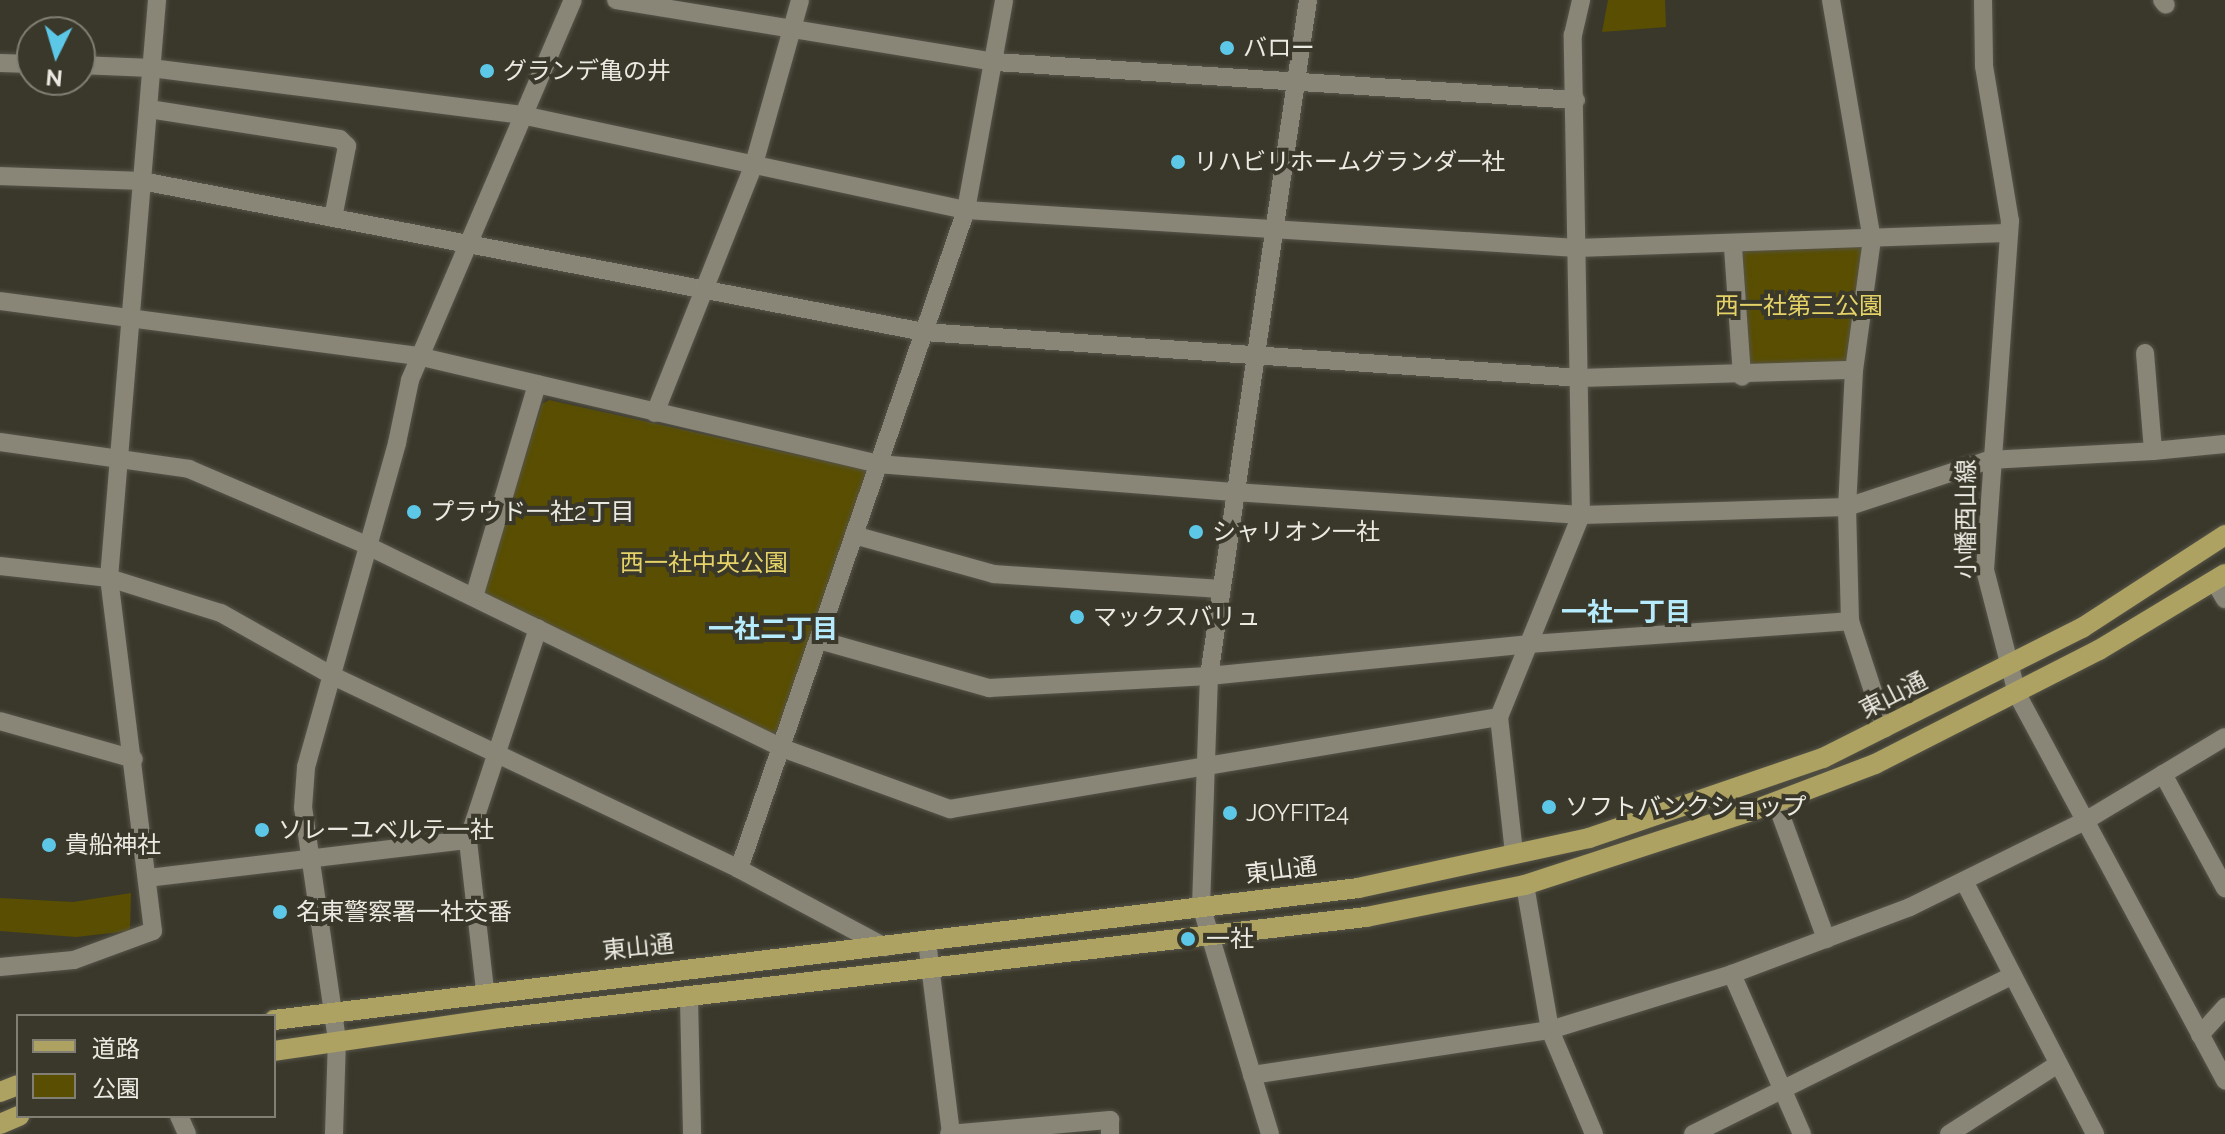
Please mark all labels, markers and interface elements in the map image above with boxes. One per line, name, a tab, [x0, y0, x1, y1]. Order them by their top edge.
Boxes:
north arrow	[16, 16, 96, 96]
place label: バロー	[1243, 34, 1315, 62]
marker: バロー	[1218, 39, 1236, 57]
place label: グランデ亀の井	[503, 57, 671, 85]
marker: グランデ亀の井	[478, 62, 496, 80]
text: N	[45, 64, 64, 92]
place label: リハビリホームグランダ一社	[1194, 148, 1506, 176]
marker: リハビリホームグランダ一社	[1169, 153, 1187, 171]
park label: 西一社第三公園	[1715, 292, 1883, 320]
street label: 小幡西山線	[1952, 459, 1980, 579]
place label: プラウド一社2丁目	[430, 498, 635, 526]
marker: プラウド一社2丁目	[405, 503, 423, 521]
place label: シャリオン一社	[1212, 518, 1380, 546]
marker: シャリオン一社	[1187, 523, 1205, 541]
park label: 西一社中央公園	[620, 549, 788, 577]
district label: 一社一丁目	[1561, 597, 1691, 629]
place label: マックスバリュ	[1093, 603, 1261, 631]
marker: マックスバリュ	[1068, 608, 1086, 626]
district label: 一社二丁目	[708, 614, 838, 646]
street label: 東山通	[1854, 666, 1932, 724]
place label: ソフトバンクショップ	[1565, 793, 1805, 821]
marker: ソフトバンクショップ	[1540, 798, 1558, 816]
place label: JOYFIT24	[1246, 799, 1349, 827]
marker: JOYFIT24	[1221, 804, 1239, 822]
place label: ソレーユベルテ一社	[278, 816, 494, 844]
marker: ソレーユベルテ一社	[253, 821, 271, 839]
place label: 貴船神社	[65, 831, 161, 859]
marker: 貴船神社	[40, 836, 58, 854]
street label: 東山通	[1244, 851, 1318, 889]
place label: 名東警察署一社交番	[296, 898, 512, 926]
marker: 名東警察署一社交番	[271, 903, 289, 921]
place label: 一社	[1206, 925, 1254, 953]
marker: 一社	[1177, 928, 1199, 950]
street label: 東山通	[601, 929, 675, 965]
legend	[16, 1014, 276, 1118]
text: 道路	[92, 1034, 140, 1063]
text: 公園	[92, 1074, 140, 1103]

